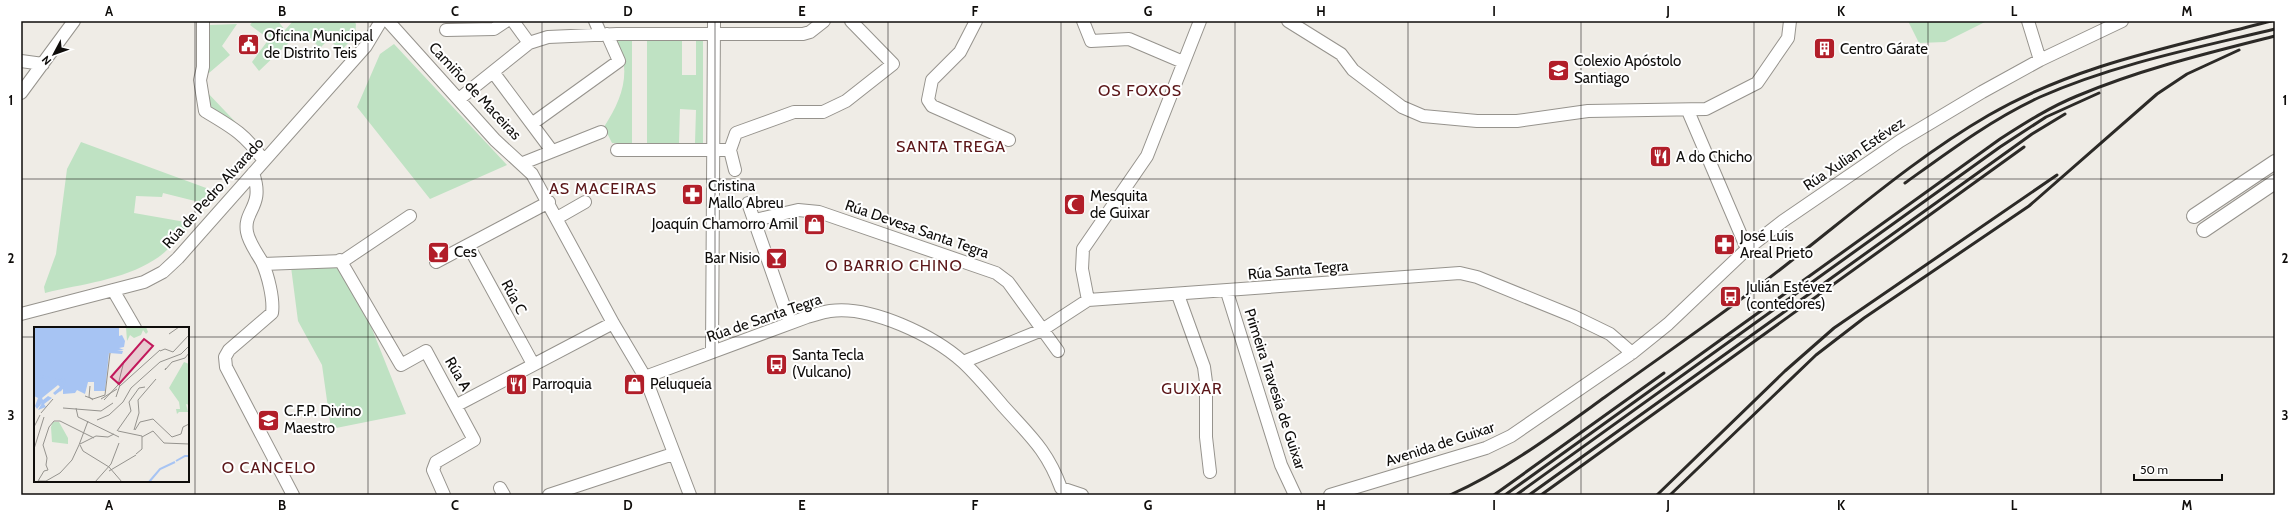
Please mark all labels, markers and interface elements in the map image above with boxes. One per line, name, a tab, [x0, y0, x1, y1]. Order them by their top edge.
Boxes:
text: A	[105, 3, 114, 19]
text: B	[278, 3, 286, 19]
text: C	[451, 3, 459, 19]
text: D	[623, 3, 633, 19]
text: E	[798, 3, 806, 19]
text: F	[972, 3, 979, 19]
text: G	[1144, 3, 1153, 19]
text: H	[1316, 3, 1326, 19]
text: I	[1492, 3, 1496, 19]
text: J	[1665, 3, 1670, 19]
text: K	[1837, 3, 1846, 19]
text: L	[2011, 3, 2018, 19]
text: M	[2182, 3, 2193, 19]
place label: Oficina Municipal de Distrito Teis	[264, 27, 374, 62]
public building icon: Oficina Municipal de Distrito Teis	[235, 32, 261, 58]
north arrow	[34, 34, 74, 74]
building icon: Centro Gárate	[1811, 36, 1837, 62]
street label: Camiño de Maceiras	[425, 38, 525, 144]
place label: Centro Gárate	[1840, 40, 1928, 58]
place label: Colexio Apóstolo Santiago	[1574, 52, 1681, 87]
text: N	[39, 53, 54, 68]
school or university icon: Colexio Apóstolo Santiago	[1546, 57, 1572, 83]
district label: OS FOXOS	[1098, 81, 1182, 100]
text: 1	[9, 92, 13, 108]
text: 1	[2283, 92, 2287, 108]
street label: Rúa Xulian Estévez	[1800, 113, 1908, 195]
street label: Rúa de Pedro Alvarado	[159, 134, 267, 252]
district label: SANTA TREGA	[896, 137, 1006, 156]
restaurant icon: A do Chicho	[1648, 144, 1674, 170]
place label: A do Chicho	[1676, 148, 1752, 166]
place label: Cristina Mallo Abreu	[708, 177, 784, 212]
district label: AS MACEIRAS	[549, 179, 657, 198]
pharmacy icon: Cristina Mallo Abreu	[680, 182, 706, 208]
place label: Mesquita de Guixar	[1090, 187, 1150, 222]
mosque icon: Mesquita de Guixar	[1062, 192, 1088, 218]
street label: Rúa Devesa Santa Tegra	[843, 196, 992, 262]
shop icon: Joaquín Chamorro Amil	[801, 211, 827, 237]
place label: Joaquín Chamorro Amil	[651, 215, 798, 233]
place label: José Luis Areal Prieto	[1739, 227, 1813, 262]
pharmacy icon: José Luis Areal Prieto	[1711, 232, 1737, 258]
bar icon: Ces	[426, 239, 452, 265]
place label: Ces	[454, 243, 477, 261]
bar icon: Bar Nisio	[763, 245, 789, 271]
place label: Bar Nisio	[704, 249, 760, 267]
text: 2	[8, 250, 15, 266]
text: 2	[2282, 250, 2289, 266]
district label: O BARRIO CHINO	[825, 256, 963, 275]
street label: Rúa Santa Tegra	[1247, 257, 1350, 283]
street label: Rúa C	[497, 277, 531, 317]
place label: Julián Estévez (contedores)	[1745, 278, 1832, 313]
bus stop icon: Julián Estévez (contedores)	[1717, 283, 1743, 309]
street label: Rúa de Santa Tegra	[704, 290, 825, 346]
street label: Primeira Travesía de Guixar	[1240, 306, 1310, 472]
inset map	[34, 327, 189, 482]
place label: Santa Tecla (Vulcano)	[792, 346, 865, 381]
bus stop icon: Santa Tecla (Vulcano)	[763, 351, 789, 377]
street label: Rúa A	[441, 354, 475, 395]
restaurant icon: Parroquia	[503, 371, 529, 397]
shop icon: Peluqueía	[622, 371, 648, 397]
place label: Parroquia	[532, 375, 592, 393]
place label: Peluqueía	[650, 375, 713, 393]
district label: GUIXAR	[1161, 379, 1223, 398]
place label: C.F.P. Divino Maestro	[284, 402, 361, 437]
text: 3	[7, 407, 15, 423]
school or university icon: C.F.P. Divino Maestro	[256, 407, 282, 433]
text: 3	[2281, 407, 2289, 423]
street label: Avenida de Guixar	[1383, 418, 1497, 470]
scale bar	[2134, 456, 2222, 482]
district label: O CANCELO	[222, 458, 316, 477]
text: 50 m	[2140, 462, 2168, 477]
text: A	[105, 497, 114, 513]
text: B	[278, 497, 286, 513]
text: C	[451, 497, 459, 513]
text: D	[623, 497, 633, 513]
text: E	[798, 497, 806, 513]
text: F	[972, 497, 979, 513]
text: G	[1144, 497, 1153, 513]
text: H	[1316, 497, 1326, 513]
text: I	[1492, 497, 1496, 513]
text: J	[1665, 497, 1670, 513]
text: K	[1837, 497, 1846, 513]
text: L	[2011, 497, 2018, 513]
text: M	[2182, 497, 2193, 513]

